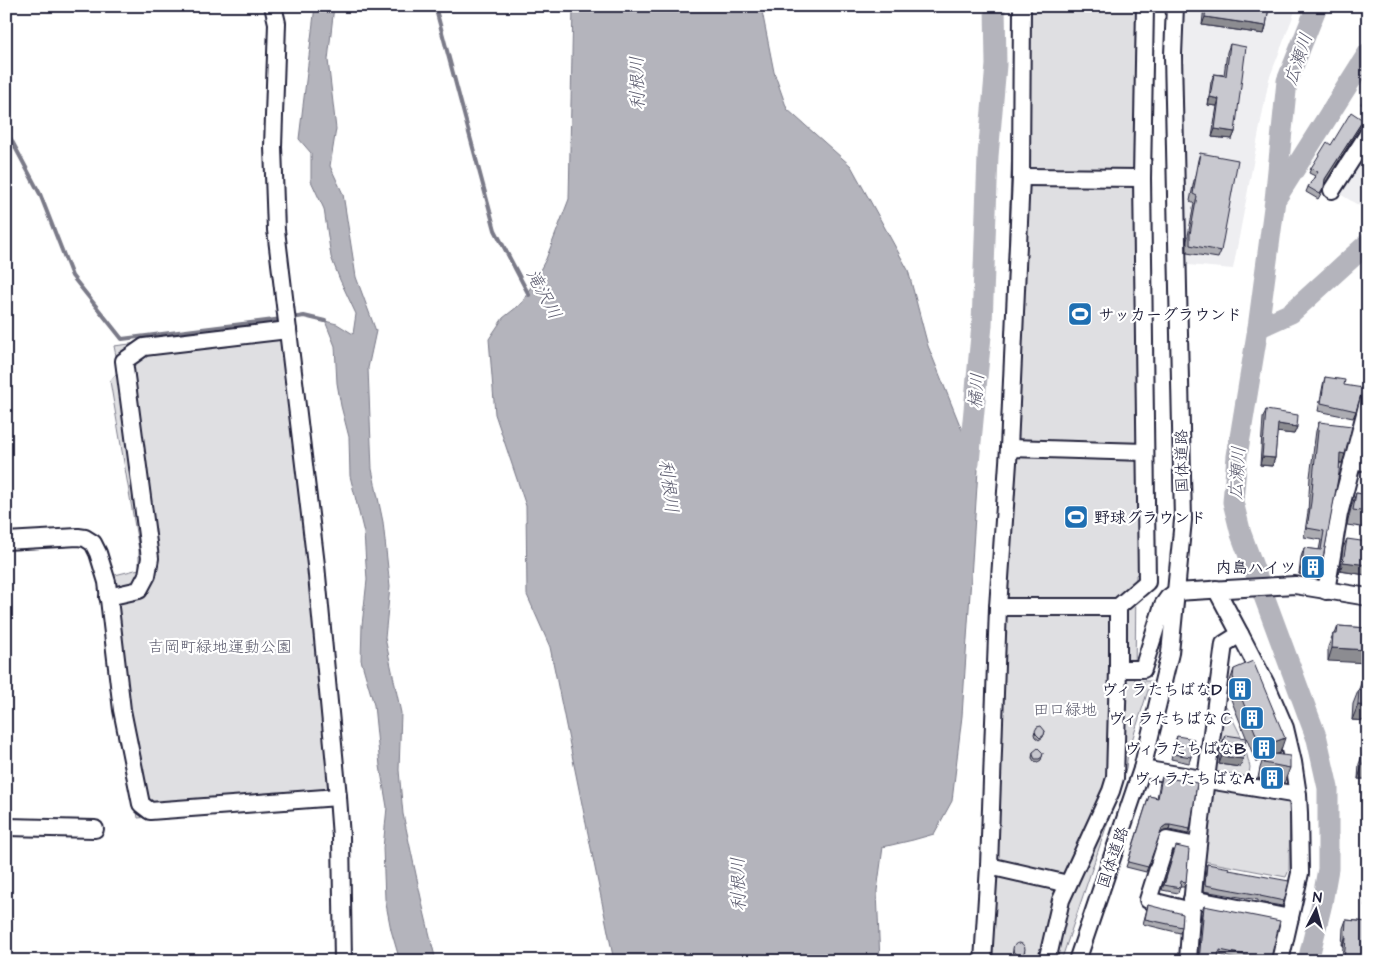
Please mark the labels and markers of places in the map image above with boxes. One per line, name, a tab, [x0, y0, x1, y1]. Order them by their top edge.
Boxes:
sports icon: サッカーグラウンド	[1067, 301, 1093, 327]
place label: サッカーグラウンド	[1098, 304, 1242, 326]
sports icon: 野球グラウンド	[1063, 504, 1089, 530]
place label: 野球グラウンド	[1094, 507, 1206, 529]
building icon: 内島ハイツ	[1300, 554, 1326, 580]
place label: 内島ハイツ	[1216, 557, 1296, 579]
building icon: ヴィラたちばなD	[1227, 676, 1253, 702]
place label: ヴィラたちばなD	[1101, 679, 1223, 701]
building icon: ヴィラたちばなＣ	[1239, 705, 1265, 731]
place label: ヴィラたちばなＣ	[1107, 708, 1234, 730]
building icon: ヴィラたちばなB	[1251, 735, 1277, 761]
place label: ヴィラたちばなB	[1124, 738, 1247, 760]
building icon: ヴィラたちばなA	[1259, 765, 1285, 791]
place label: ヴィラたちばなA	[1133, 768, 1255, 790]

